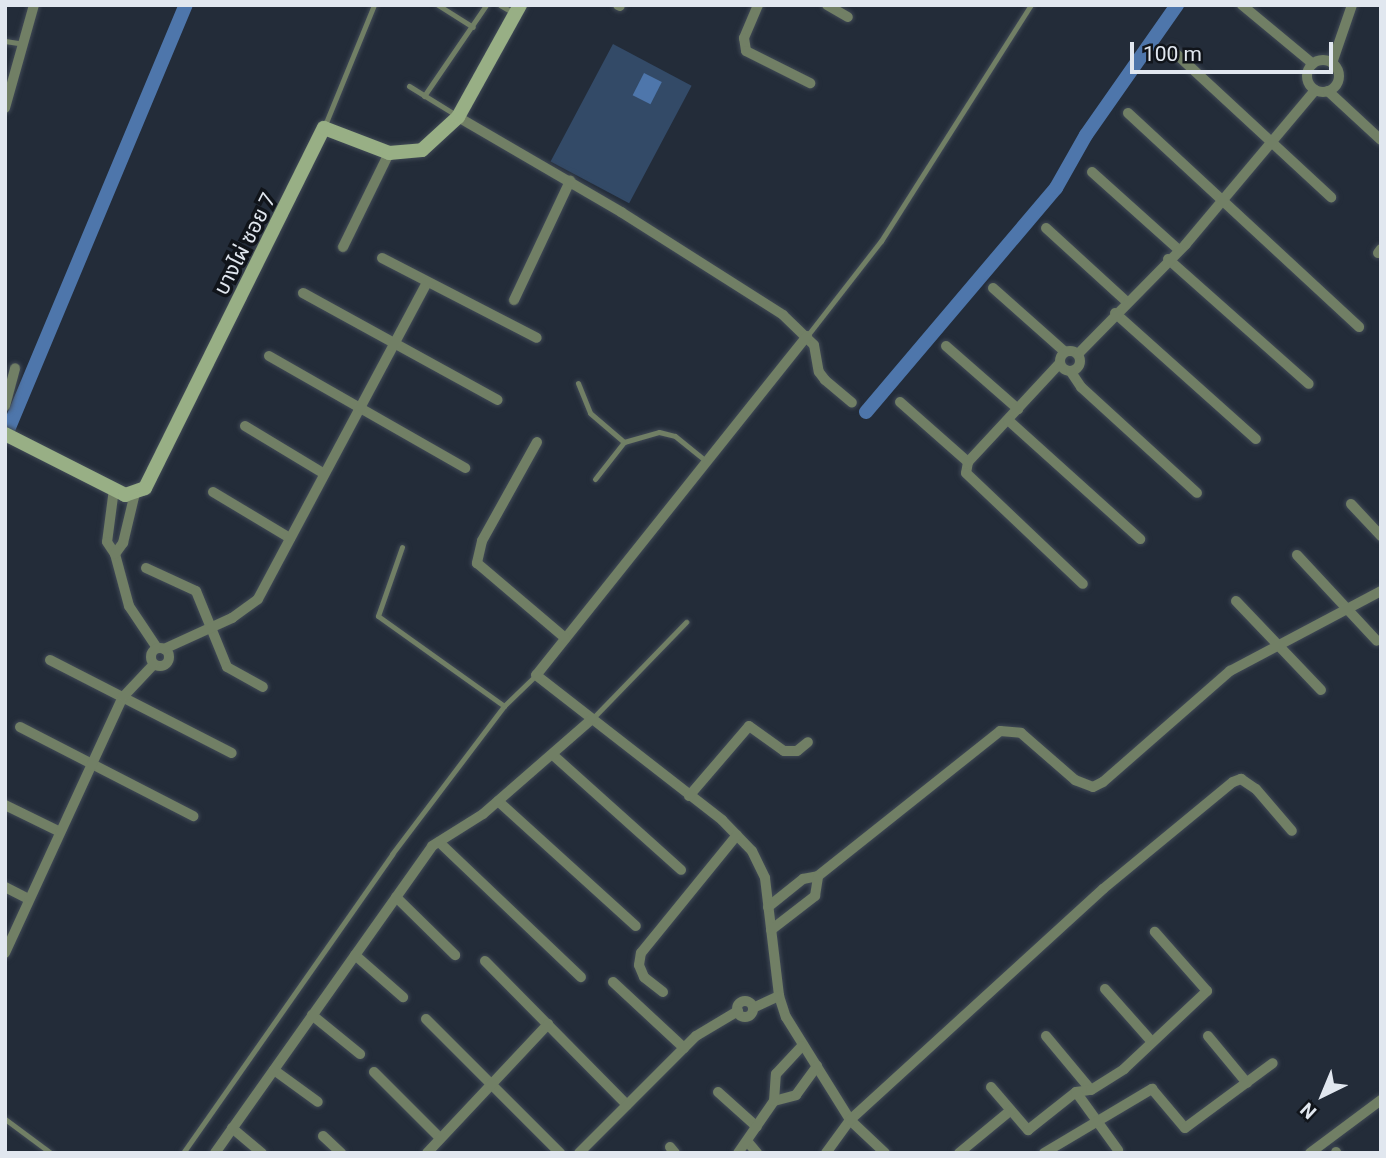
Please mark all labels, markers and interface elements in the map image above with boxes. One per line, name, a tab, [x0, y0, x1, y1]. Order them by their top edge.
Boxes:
scale bar	[1134, 28, 1337, 72]
text: 100 m	[1143, 42, 1202, 66]
street label: บางไผ่ ซอย 7	[209, 189, 281, 299]
north arrow	[1288, 1060, 1358, 1130]
text: N	[1296, 1098, 1321, 1124]

